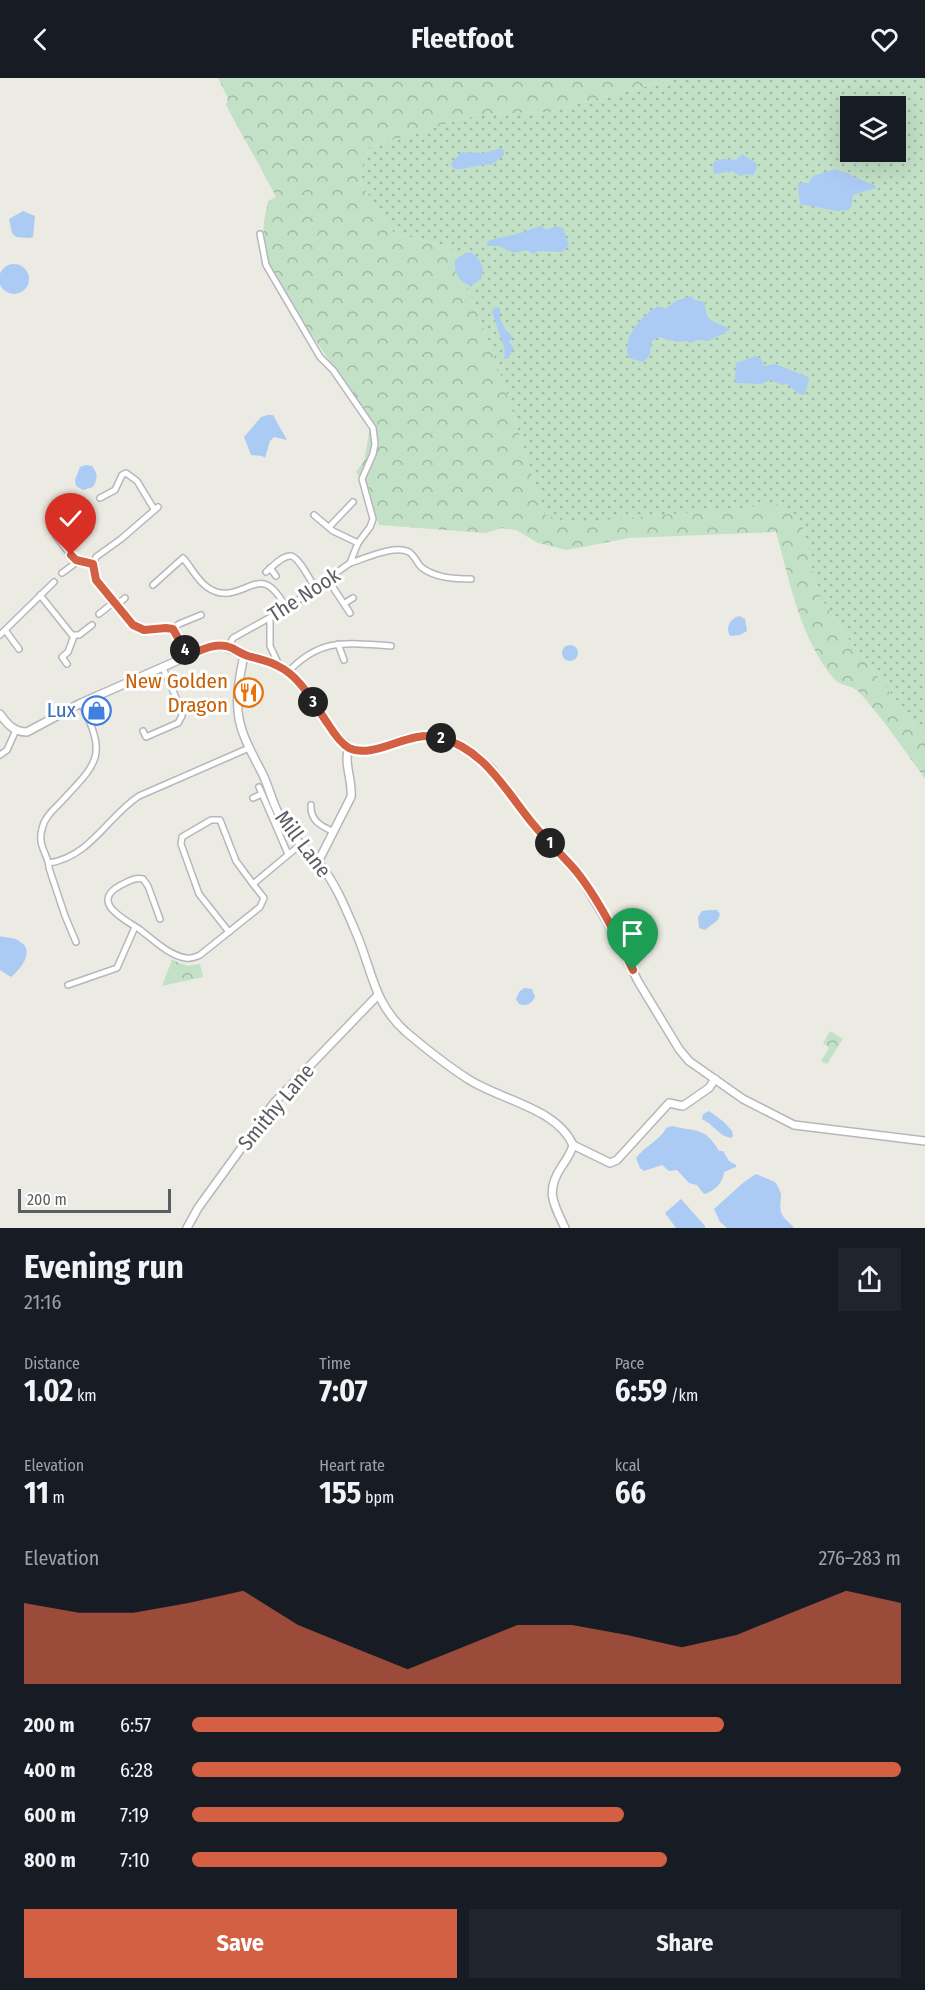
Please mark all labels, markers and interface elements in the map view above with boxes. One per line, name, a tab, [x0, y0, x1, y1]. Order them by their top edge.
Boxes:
icon: back	[24, 23, 57, 56]
text: Fleetfoot	[411, 23, 514, 55]
icon: heart	[868, 23, 901, 56]
map controls	[840, 96, 906, 162]
button: layers	[840, 96, 906, 162]
pin	[45, 493, 96, 555]
icon: check	[54, 502, 87, 535]
street label: The Nook	[263, 562, 345, 628]
pin: 4	[170, 635, 200, 665]
text: 4	[181, 640, 189, 659]
place label: New Golden Dragon	[125, 668, 228, 718]
restaurant icon: New Golden Dragon	[233, 677, 265, 709]
pin: 3	[298, 687, 328, 717]
text: 3	[309, 692, 317, 711]
shop icon: Lux	[81, 694, 113, 726]
place label: Lux	[47, 697, 77, 723]
pin: 2	[426, 723, 456, 753]
text: 2	[437, 728, 445, 747]
street label: Mill Lane	[269, 805, 337, 883]
pin: 1	[535, 828, 565, 858]
text: 1	[547, 833, 553, 852]
pin	[607, 908, 658, 970]
icon: arrive	[616, 917, 649, 950]
street label: Smithy Lane	[232, 1058, 320, 1156]
scale bar	[18, 1186, 171, 1214]
text: 200 m	[27, 1190, 67, 1209]
text: Evening run	[24, 1247, 184, 1287]
button: share	[838, 1248, 901, 1311]
text: 21:16	[24, 1290, 61, 1314]
text: Distance	[24, 1354, 80, 1373]
text: Time	[319, 1354, 351, 1373]
text: Pace	[615, 1354, 644, 1373]
text: 1.02	[24, 1373, 73, 1409]
text: 7:07	[319, 1373, 368, 1409]
text: 6:59	[615, 1373, 667, 1409]
text: km	[73, 1386, 97, 1405]
text: /km	[667, 1386, 698, 1405]
text: Elevation	[24, 1456, 84, 1475]
text: Heart rate	[319, 1456, 385, 1475]
text: kcal	[615, 1456, 641, 1475]
text: 11	[24, 1475, 49, 1511]
text: 155	[319, 1475, 361, 1511]
text: 66	[615, 1475, 646, 1511]
text: m	[49, 1488, 65, 1507]
text: bpm	[361, 1488, 394, 1507]
text: Elevation	[24, 1546, 99, 1570]
text: 276–283 m	[819, 1546, 901, 1570]
text: 200 m	[24, 1713, 75, 1737]
text: 6:57	[120, 1713, 151, 1737]
text: 400 m	[24, 1758, 76, 1782]
text: 6:28	[120, 1758, 153, 1782]
text: 600 m	[24, 1803, 76, 1827]
text: 7:19	[120, 1803, 149, 1827]
text: 800 m	[24, 1848, 76, 1872]
text: 7:10	[120, 1848, 150, 1872]
button: Save	[24, 1909, 457, 1978]
button: Share	[469, 1909, 901, 1978]

